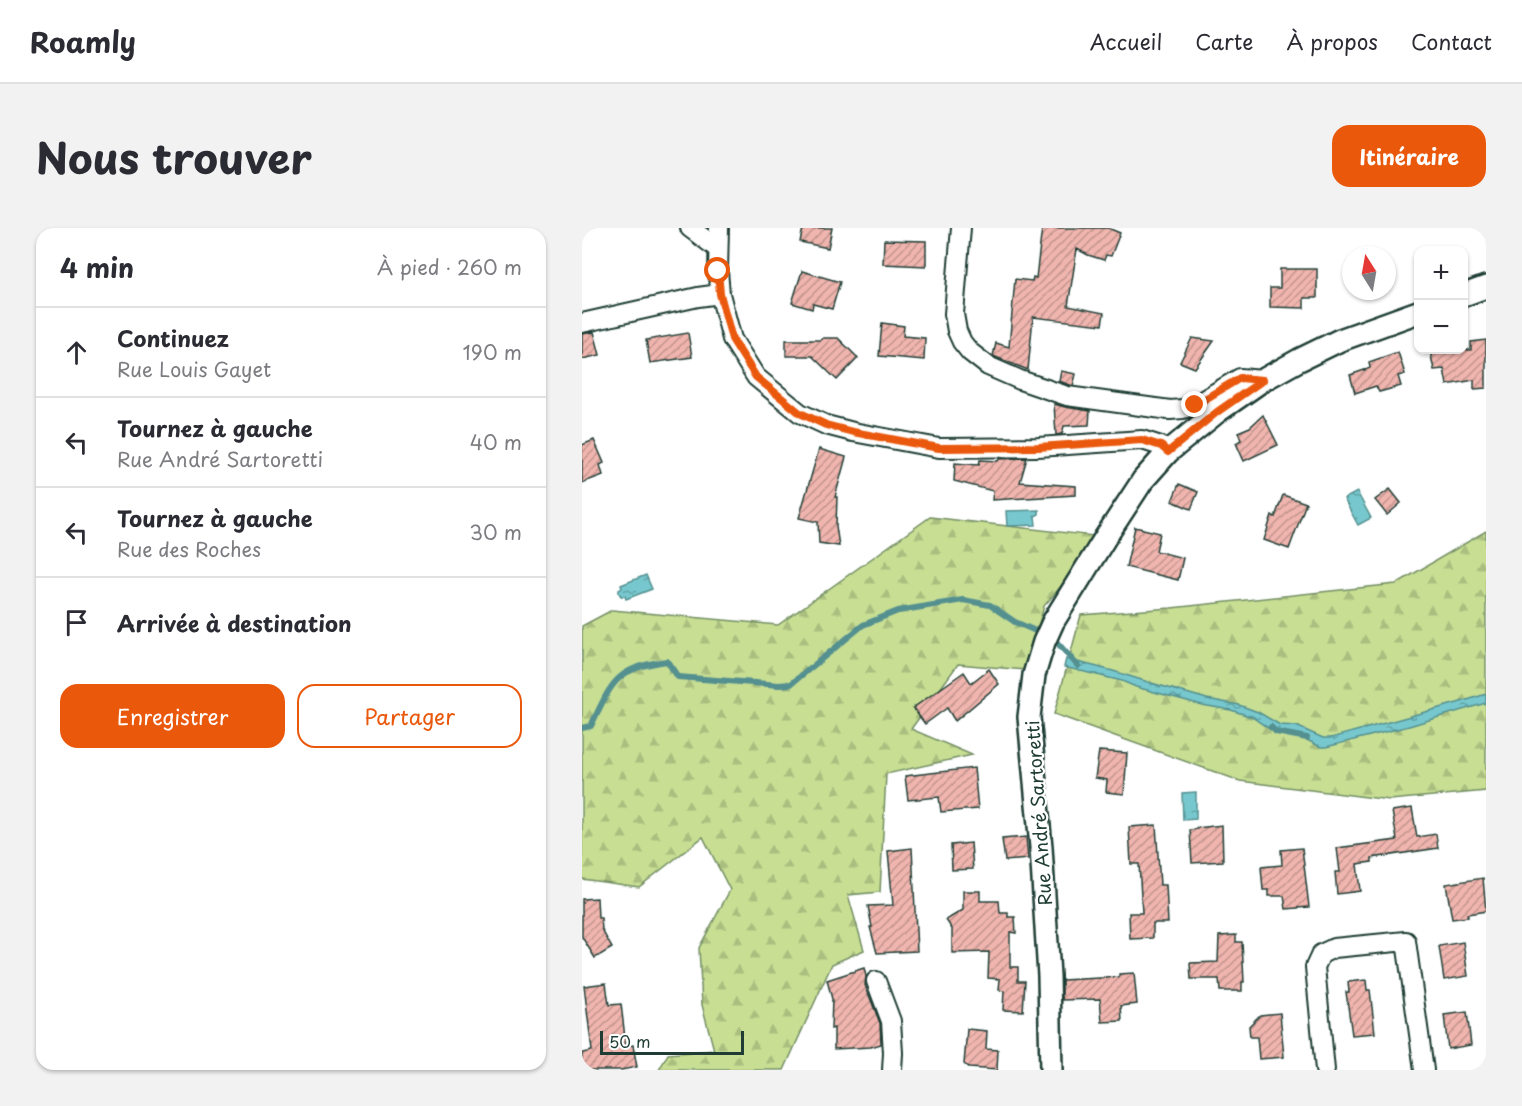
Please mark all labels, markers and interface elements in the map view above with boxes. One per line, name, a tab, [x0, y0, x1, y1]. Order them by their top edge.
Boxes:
text: Roamly	[30, 20, 136, 63]
text: Accueil	[1090, 25, 1162, 57]
text: Carte	[1195, 25, 1253, 57]
text: À propos	[1286, 25, 1378, 57]
text: Contact	[1411, 25, 1492, 57]
text: Nous trouver	[36, 125, 312, 188]
button: Itinéraire	[1332, 125, 1486, 187]
north arrow	[1342, 246, 1396, 300]
map controls	[1414, 246, 1468, 354]
button: +	[1414, 246, 1468, 300]
text: 4 min	[60, 248, 134, 287]
text: À pied · 260 m	[377, 252, 522, 282]
route start	[704, 257, 730, 283]
button: −	[1414, 300, 1468, 354]
text: Continuez	[117, 321, 229, 354]
icon: ahead	[60, 336, 93, 369]
text: 190 m	[463, 337, 522, 367]
text: Rue Louis Gayet	[117, 354, 271, 384]
route end	[1181, 391, 1207, 417]
text: Tournez à gauche	[117, 411, 313, 444]
icon: left	[60, 426, 93, 459]
text: 40 m	[470, 427, 522, 457]
text: Rue André Sartoretti	[117, 444, 323, 474]
text: Tournez à gauche	[117, 501, 313, 534]
icon: left	[60, 516, 93, 549]
text: 30 m	[469, 517, 522, 547]
text: Rue des Roches	[117, 534, 261, 564]
icon: arrive	[60, 606, 93, 639]
text: Arrivée à destination	[117, 606, 351, 639]
button: Enregistrer	[60, 684, 285, 748]
button: Partager	[297, 684, 522, 748]
street label: Rue André Sartoretti	[1018, 720, 1058, 906]
scale bar	[600, 1028, 744, 1056]
text: 50 m	[609, 1029, 650, 1053]

